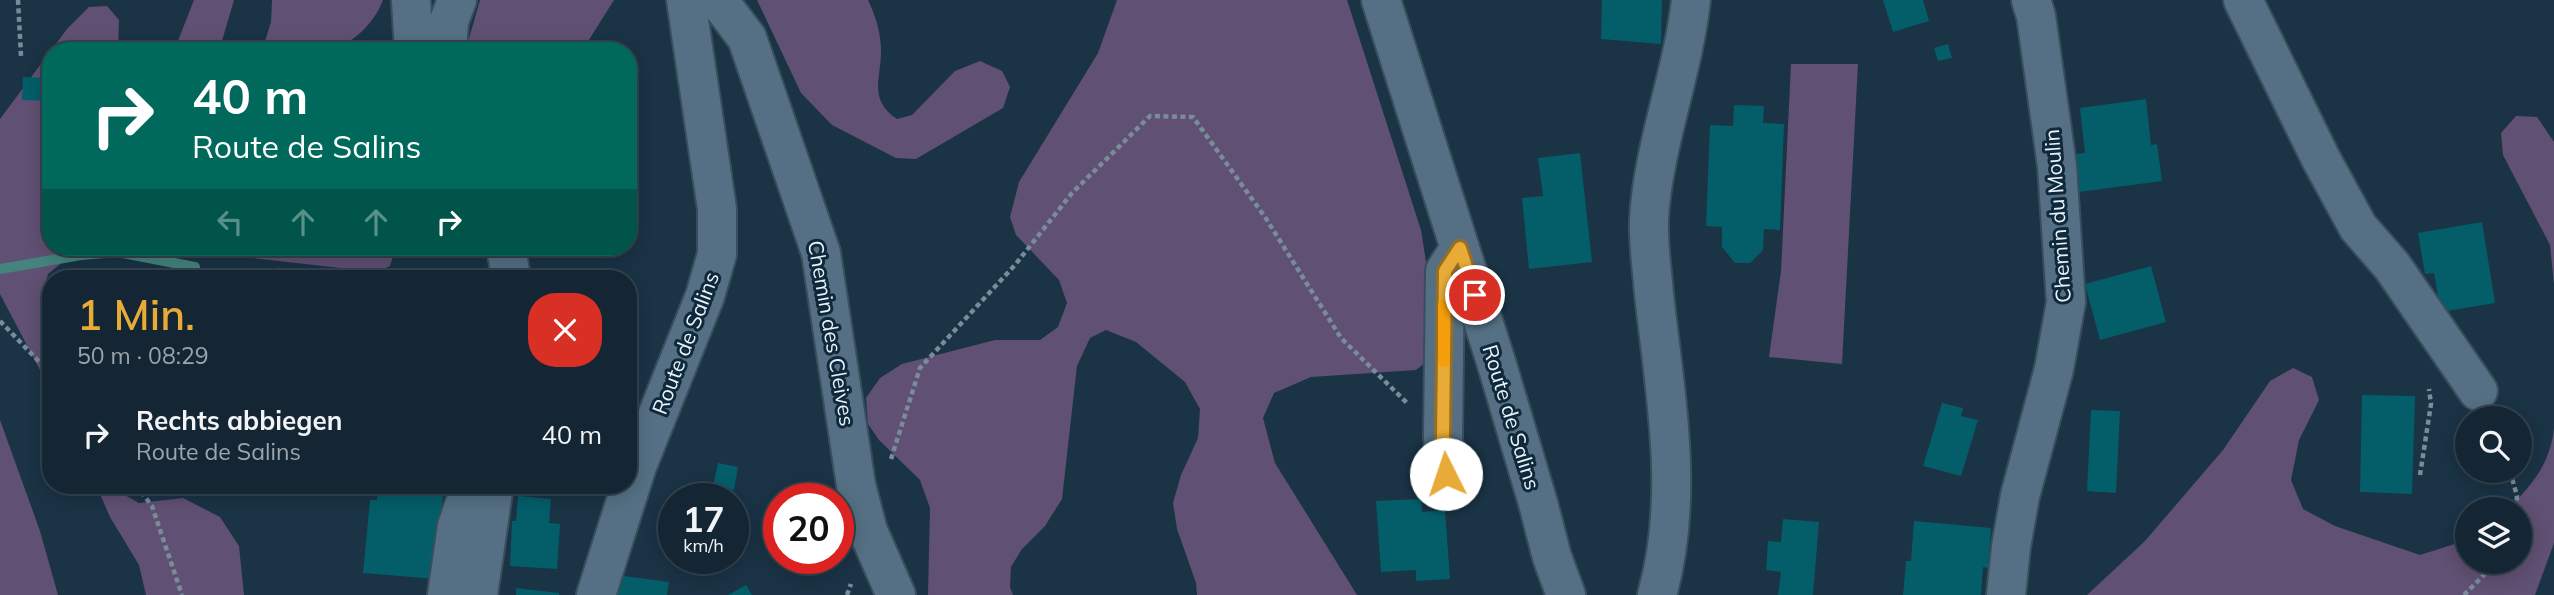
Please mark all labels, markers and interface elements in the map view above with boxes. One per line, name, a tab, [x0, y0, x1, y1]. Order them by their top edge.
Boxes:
text: 40 m	[192, 65, 308, 126]
icon: right	[77, 70, 168, 161]
text: Route de Salins	[192, 126, 421, 166]
street label: Chemin du Moulin	[2038, 128, 2076, 304]
icon: left	[211, 203, 249, 241]
icon: ahead	[284, 203, 322, 241]
icon: ahead	[357, 203, 395, 241]
icon: right	[430, 203, 468, 241]
street label: Chemin des Cleives	[803, 238, 861, 428]
pin	[1445, 265, 1505, 325]
street label: Route de Salins	[646, 268, 724, 418]
icon: arrive	[1456, 276, 1494, 314]
text: 1 Min.	[77, 288, 195, 341]
button: close	[528, 293, 602, 367]
text: 50 m · 08:29	[77, 341, 209, 370]
street label: Route de Salins	[1478, 341, 1546, 493]
text: Rechts abbiegen	[136, 404, 342, 437]
map controls	[2455, 406, 2532, 574]
button: search	[2455, 406, 2532, 483]
icon: right	[77, 416, 115, 454]
text: 40 m	[541, 418, 602, 451]
text: Route de Salins	[136, 437, 301, 466]
position arrow	[1409, 437, 1483, 511]
speed limit sign: 20	[763, 483, 854, 574]
text: 17	[682, 497, 725, 541]
button: layers	[2455, 497, 2532, 574]
text: km/h	[683, 534, 724, 557]

